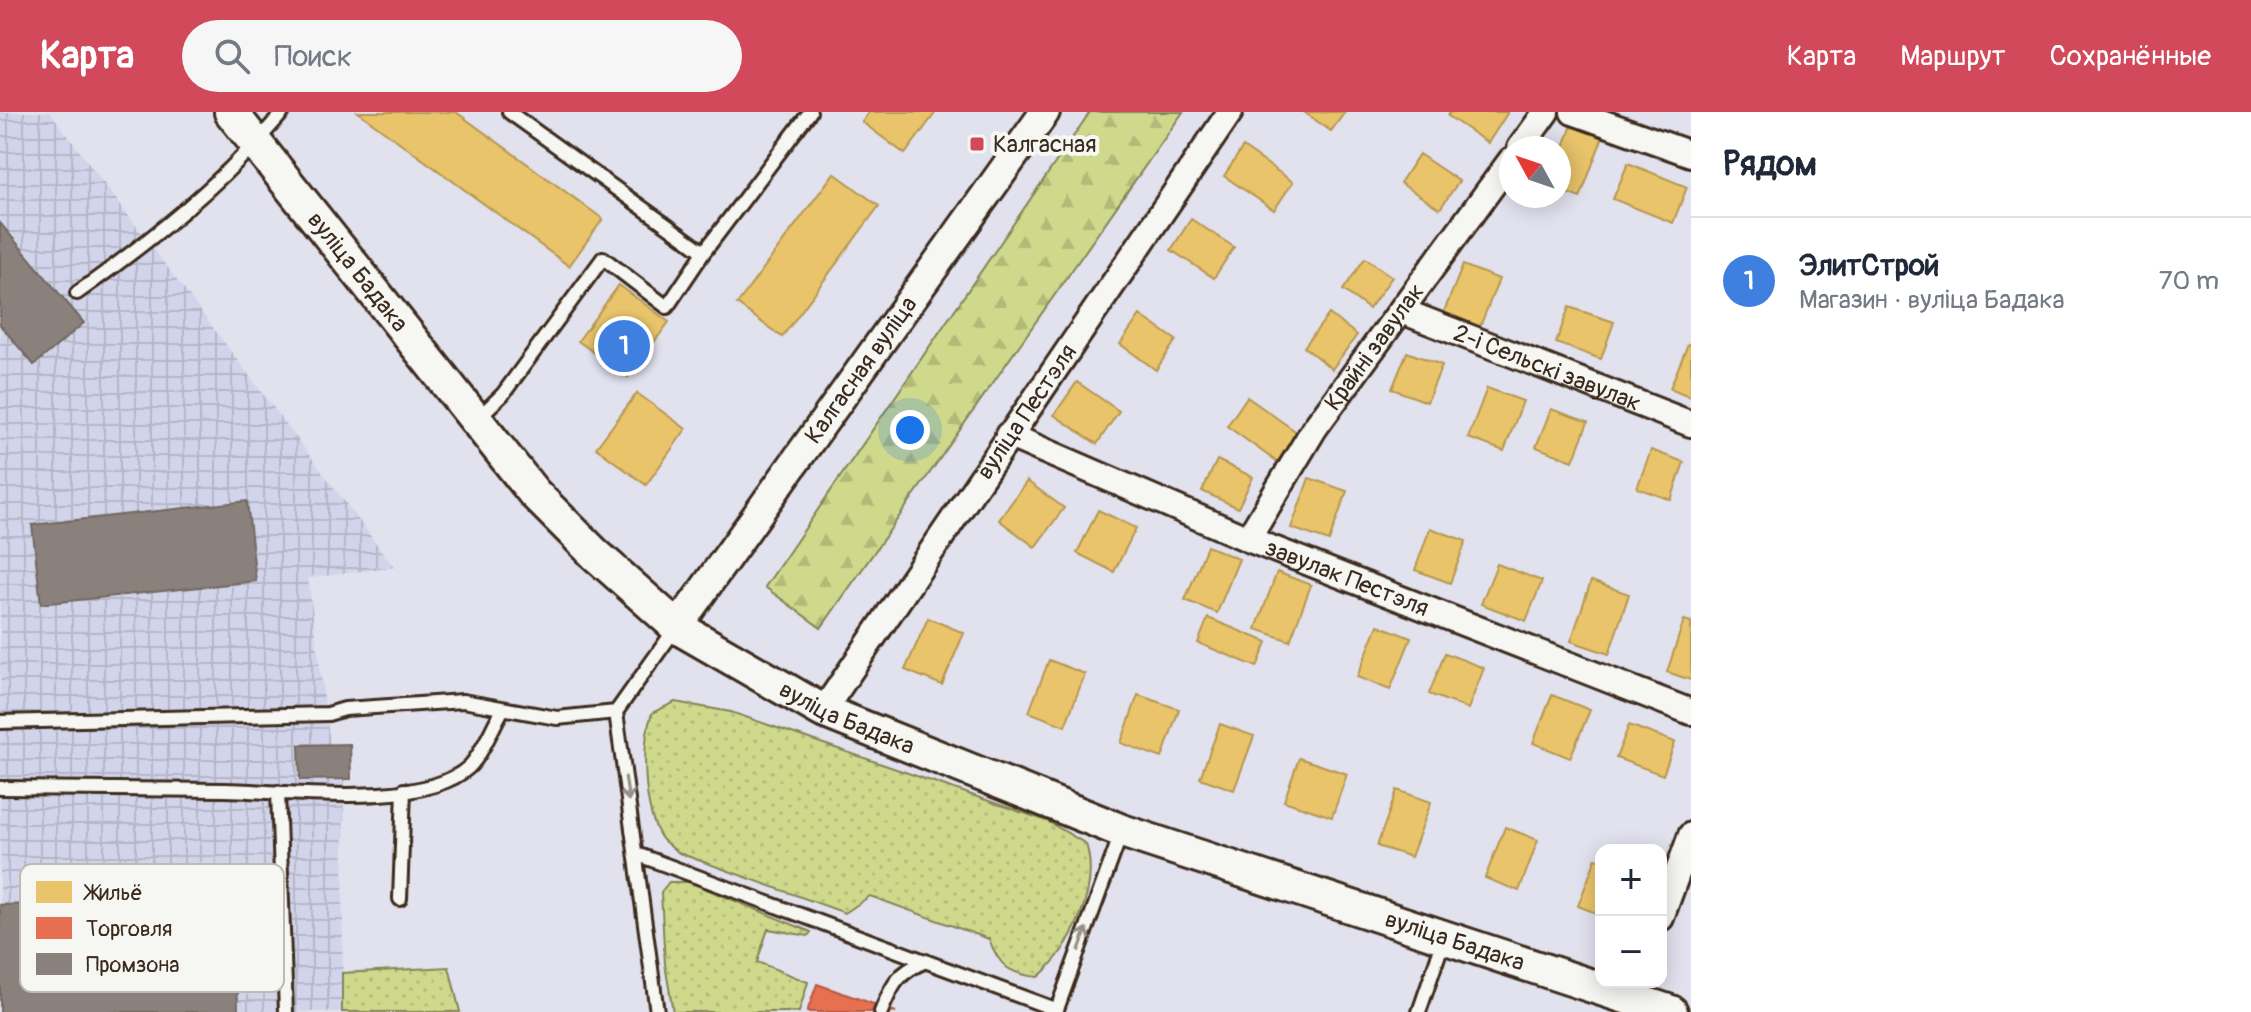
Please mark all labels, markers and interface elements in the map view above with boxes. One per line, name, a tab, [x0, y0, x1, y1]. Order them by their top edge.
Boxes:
search box	[182, 20, 742, 92]
text: Карта	[40, 32, 134, 80]
icon: search	[210, 34, 254, 78]
text: Поиск	[274, 38, 352, 75]
text: Карта	[1787, 39, 1856, 74]
text: Маршрут	[1900, 39, 2006, 74]
text: Сохранённые	[2050, 39, 2211, 74]
place label: Калгасная	[993, 130, 1097, 159]
marker: Калгасная	[968, 135, 986, 153]
north arrow	[1499, 136, 1571, 208]
text: Рядом	[1723, 143, 1817, 186]
street label: вуліца Бадака	[301, 206, 414, 338]
text: ЭлитСтрой	[1799, 247, 1939, 284]
text: 1	[1744, 265, 1754, 297]
text: 70 m	[2159, 265, 2219, 297]
street label: Крайні завулак	[1318, 278, 1431, 416]
text: Магазин · вуліца Бадака	[1799, 284, 2065, 316]
street label: Калгасная вуліца	[799, 291, 924, 449]
pin: 1	[598, 316, 650, 376]
street label: 2-і Сельскі завулак	[1449, 319, 1645, 418]
street label: вуліца Пестэля	[971, 339, 1083, 485]
your location	[890, 410, 930, 450]
street label: завулак Пестэля	[1261, 533, 1433, 623]
street label: вуліца Бадака	[774, 675, 918, 761]
one-way arrow	[620, 776, 635, 801]
map controls	[1595, 844, 1667, 988]
button: +	[1595, 844, 1667, 916]
legend	[20, 864, 284, 992]
text: Жильё	[83, 879, 143, 907]
street label: вуліца Бадака	[1381, 905, 1528, 978]
text: Торговля	[86, 915, 172, 943]
button: −	[1595, 916, 1667, 988]
one-way arrow	[1077, 927, 1091, 952]
text: Промзона	[86, 951, 180, 979]

